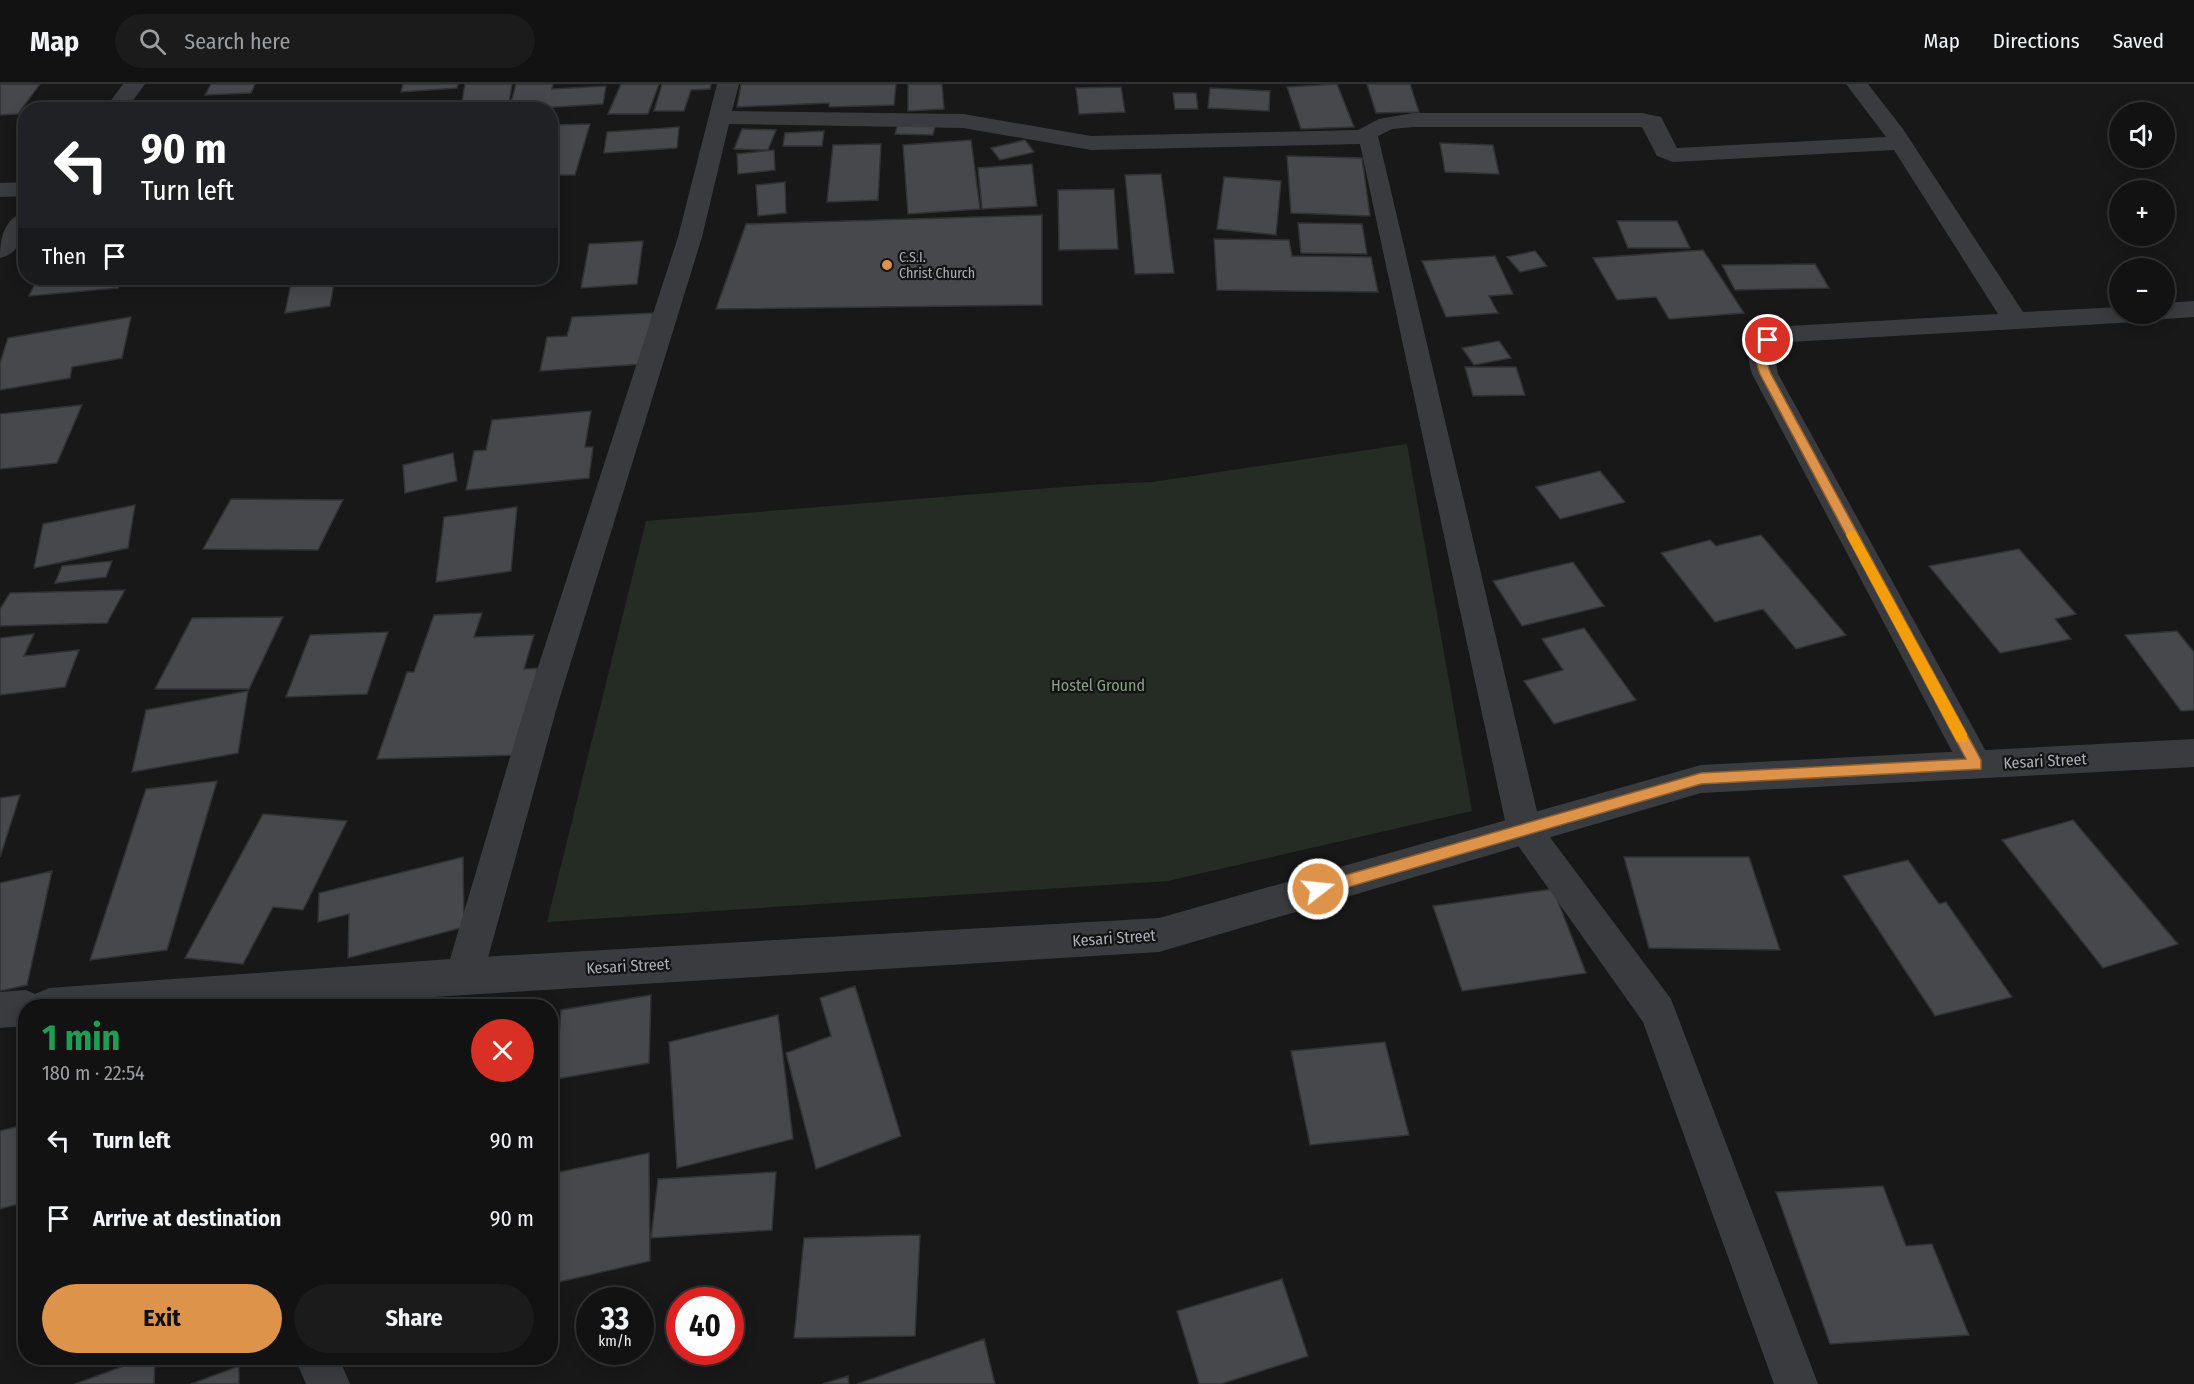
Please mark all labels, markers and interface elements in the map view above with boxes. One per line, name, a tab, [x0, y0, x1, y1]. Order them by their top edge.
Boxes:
search box	[115, 14, 535, 68]
text: Map	[30, 25, 79, 58]
icon: search	[136, 25, 169, 58]
text: Search here	[184, 28, 290, 55]
text: Map	[1923, 28, 1960, 54]
text: Directions	[1993, 28, 2080, 54]
text: Saved	[2113, 28, 2164, 54]
map controls	[2109, 102, 2175, 324]
button: sound	[2109, 102, 2175, 168]
text: 90 m	[141, 124, 226, 174]
icon: left	[42, 126, 120, 204]
text: Turn left	[141, 175, 234, 207]
button: +	[2109, 180, 2175, 246]
icon: arrive	[98, 240, 131, 273]
text: Then	[42, 243, 86, 270]
place label: C.S.I. Christ Church	[899, 249, 975, 282]
marker: C.S.I. Christ Church	[880, 258, 894, 272]
button: −	[2109, 258, 2175, 324]
pin	[1742, 314, 1793, 365]
icon: arrive	[1751, 323, 1784, 356]
park label: Hostel Ground	[1051, 676, 1145, 695]
street label: Kesari Street	[2003, 749, 2088, 773]
position arrow	[1286, 857, 1350, 921]
street label: Kesari Street	[1072, 926, 1157, 950]
street label: Kesari Street	[586, 954, 671, 978]
text: 1 min	[42, 1016, 120, 1060]
button: close	[471, 1019, 534, 1082]
text: 180 m · 22:54	[42, 1061, 145, 1085]
icon: left	[42, 1124, 75, 1157]
text: Turn left	[93, 1127, 171, 1154]
text: 90 m	[490, 1127, 534, 1154]
icon: arrive	[42, 1202, 75, 1235]
text: Arrive at destination	[93, 1205, 281, 1232]
text: 90 m	[490, 1205, 534, 1232]
button: Exit	[42, 1284, 282, 1353]
button: Share	[294, 1284, 534, 1353]
speed limit sign: 40	[666, 1287, 744, 1365]
text: 33	[601, 1301, 629, 1337]
text: km/h	[598, 1332, 632, 1350]

